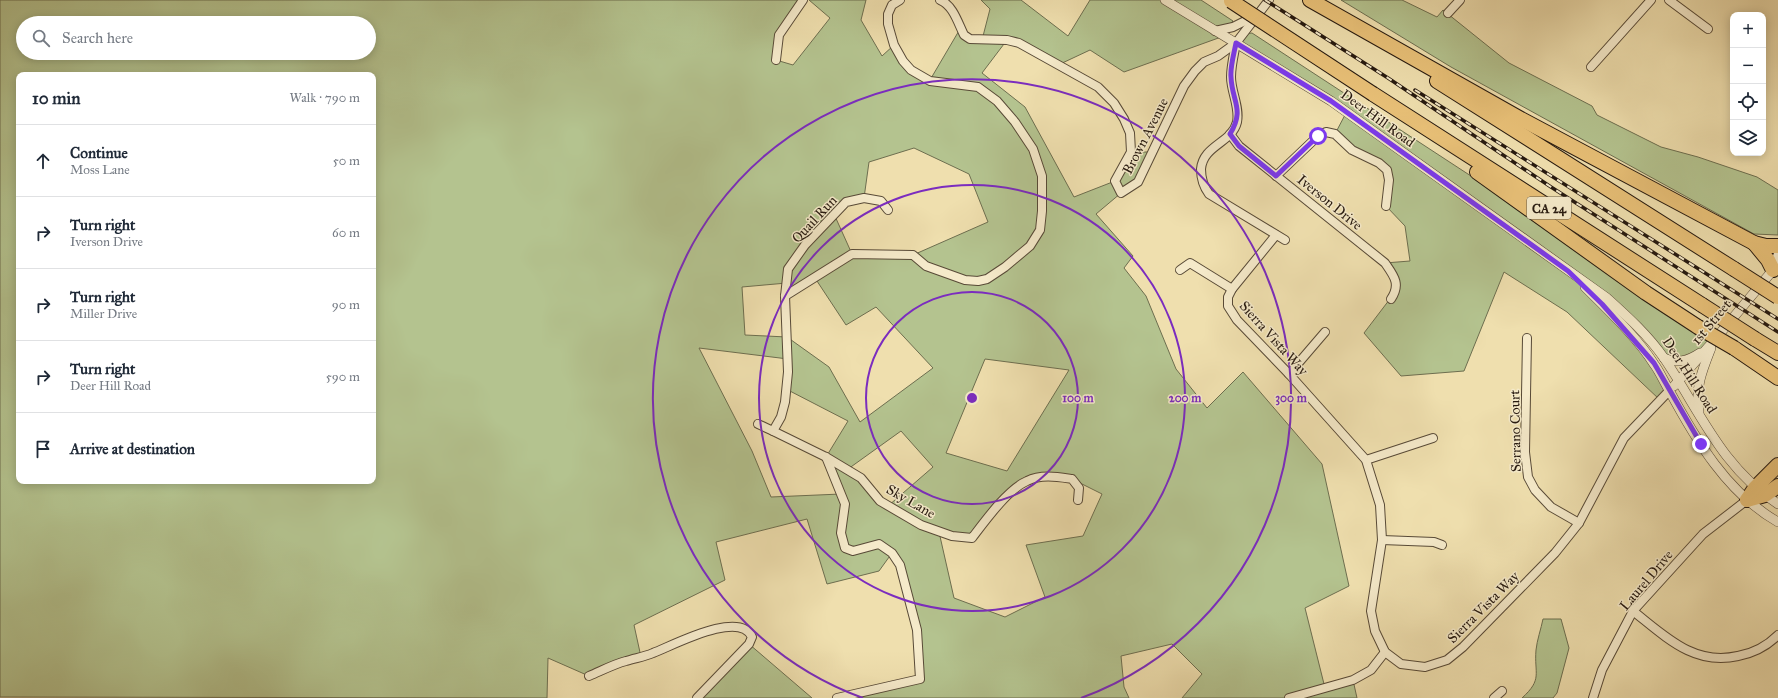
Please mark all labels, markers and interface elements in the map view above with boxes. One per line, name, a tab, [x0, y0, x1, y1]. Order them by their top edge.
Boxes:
map controls	[1730, 12, 1766, 156]
button: +	[1730, 12, 1766, 48]
search box	[16, 16, 376, 60]
icon: search	[30, 27, 52, 49]
text: Search here	[62, 29, 133, 47]
button: −	[1730, 48, 1766, 84]
button: locate	[1730, 84, 1766, 120]
street label: Deer Hill Road	[1337, 86, 1418, 151]
text: 10 min	[32, 88, 80, 109]
text: Walk · 790 m	[290, 90, 360, 106]
street label: Brown Avenue	[1119, 95, 1172, 177]
button: layers	[1730, 120, 1766, 156]
route start	[1309, 127, 1327, 145]
text: Continue	[70, 144, 128, 162]
icon: ahead	[32, 150, 54, 172]
text: 50 m	[333, 153, 360, 169]
text: Moss Lane	[70, 162, 130, 178]
street label: Iverson Drive	[1294, 171, 1366, 234]
street label: Quail Run	[788, 192, 841, 247]
road number: CA 24	[1527, 197, 1571, 219]
text: Turn right	[70, 216, 135, 234]
icon: right	[32, 222, 54, 244]
text: 60 m	[332, 225, 360, 241]
text: Iverson Drive	[70, 234, 143, 250]
text: Turn right	[70, 288, 135, 306]
icon: right	[32, 294, 54, 316]
street label: 1st Street	[1688, 296, 1735, 348]
text: 90 m	[332, 297, 360, 313]
street label: Sierra Vista Way	[1236, 297, 1312, 379]
text: Miller Drive	[70, 306, 137, 322]
street label: Deer Hill Road	[1659, 334, 1720, 417]
text: Turn right	[70, 360, 135, 378]
icon: right	[32, 366, 54, 388]
text: 590 m	[326, 369, 360, 385]
text: Deer Hill Road	[70, 378, 151, 394]
street label: Serrano Court	[1506, 390, 1525, 472]
centre of rings	[965, 391, 979, 405]
text: 100 m	[1062, 391, 1095, 405]
text: 200 m	[1169, 391, 1202, 405]
text: 300 m	[1275, 391, 1308, 406]
route end	[1692, 435, 1710, 453]
icon: arrive	[32, 438, 54, 460]
text: Arrive at destination	[70, 440, 195, 458]
street label: Sky Lane	[883, 481, 938, 522]
street label: Laurel Drive	[1616, 546, 1677, 614]
street label: Sierra Vista Way	[1444, 568, 1523, 647]

